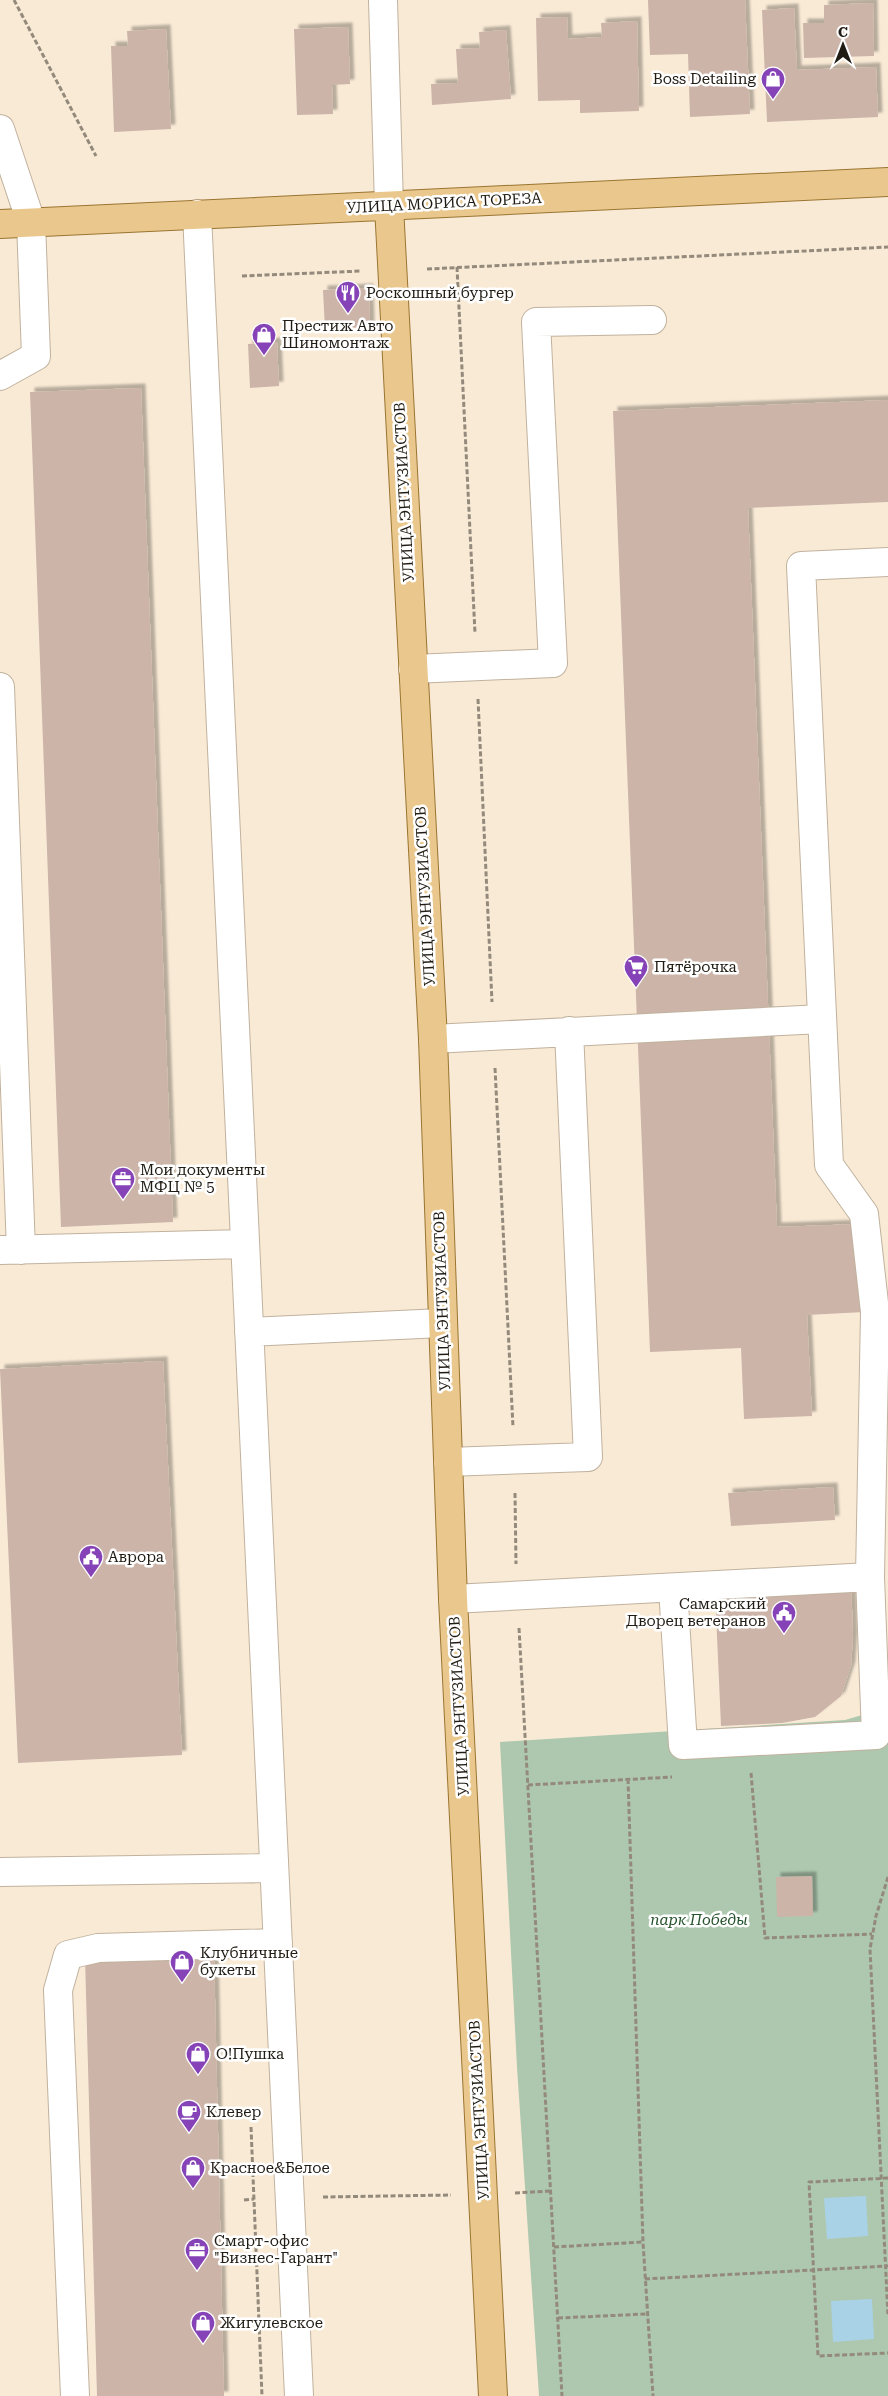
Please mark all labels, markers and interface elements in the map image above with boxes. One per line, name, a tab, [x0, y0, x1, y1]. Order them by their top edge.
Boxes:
north arrow	[818, 20, 868, 70]
text: С	[838, 24, 848, 40]
shop icon: Boss Detailing	[760, 66, 786, 100]
place label: Boss Detailing	[653, 70, 756, 88]
street label: УЛИЦА МОРИСА ТОРЕЗА	[346, 189, 543, 217]
restaurant icon: Роскошный бургер	[335, 280, 361, 314]
place label: Роскошный бургер	[366, 284, 514, 302]
place label: Престиж Авто Шиномонтаж	[282, 317, 393, 352]
shop icon: Престиж Авто Шиномонтаж	[251, 322, 277, 356]
street label: УЛИЦА ЭНТУЗИАСТОВ	[390, 402, 418, 582]
street label: УЛИЦА ЭНТУЗИАСТОВ	[411, 806, 439, 986]
supermarket icon: Пятёрочка	[623, 954, 649, 988]
place label: Пятёрочка	[654, 958, 737, 976]
place label: Мои документы МФЦ № 5	[140, 1161, 265, 1196]
office icon: Мои документы МФЦ № 5	[110, 1166, 136, 1200]
street label: УЛИЦА ЭНТУЗИАСТОВ	[430, 1211, 454, 1391]
public building icon: Аврора	[78, 1544, 104, 1578]
place label: Аврора	[108, 1548, 164, 1566]
place label: Самарский Дворец ветеранов	[626, 1595, 766, 1630]
public building icon: Самарский Дворец ветеранов	[771, 1600, 797, 1634]
street label: УЛИЦА ЭНТУЗИАСТОВ	[445, 1616, 473, 1796]
park label: парк Победы	[650, 1911, 748, 1929]
place label: Клубничные букеты	[200, 1944, 298, 1979]
shop icon: Клубничные букеты	[169, 1949, 195, 1983]
street label: УЛИЦА ЭНТУЗИАСТОВ	[465, 2020, 493, 2200]
shop icon: О!Пушка	[185, 2041, 211, 2075]
place label: О!Пушка	[216, 2045, 284, 2063]
cafe icon: Клевер	[176, 2099, 202, 2133]
place label: Клевер	[206, 2103, 262, 2121]
shop icon: Красное&Белое	[180, 2155, 206, 2189]
place label: Красное&Белое	[210, 2159, 330, 2177]
place label: Смарт-офис "Бизнес-Гарант"	[214, 2232, 338, 2267]
office icon: Смарт-офис "Бизнес-Гарант"	[184, 2237, 210, 2271]
shop icon: Жигулевское	[190, 2310, 216, 2344]
place label: Жигулевское	[220, 2314, 323, 2332]

